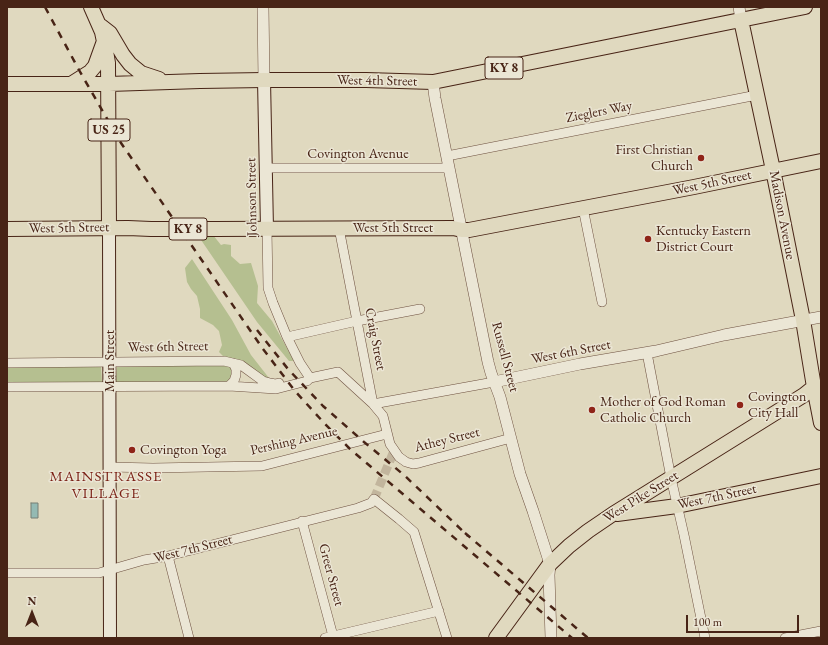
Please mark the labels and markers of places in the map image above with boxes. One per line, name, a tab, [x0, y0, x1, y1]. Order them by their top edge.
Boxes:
place label: First Christian Church	[615, 142, 693, 174]
marker: First Christian Church	[696, 153, 706, 163]
place label: Kentucky Eastern District Court	[656, 223, 751, 256]
marker: Kentucky Eastern District Court	[643, 234, 653, 244]
place label: Covington City Hall	[748, 389, 806, 422]
place label: Mother of God Roman Catholic Church	[600, 394, 726, 426]
marker: Covington City Hall	[735, 400, 745, 410]
marker: Mother of God Roman Catholic Church	[587, 405, 597, 415]
place label: Covington Yoga	[140, 442, 227, 458]
marker: Covington Yoga	[127, 445, 137, 455]

